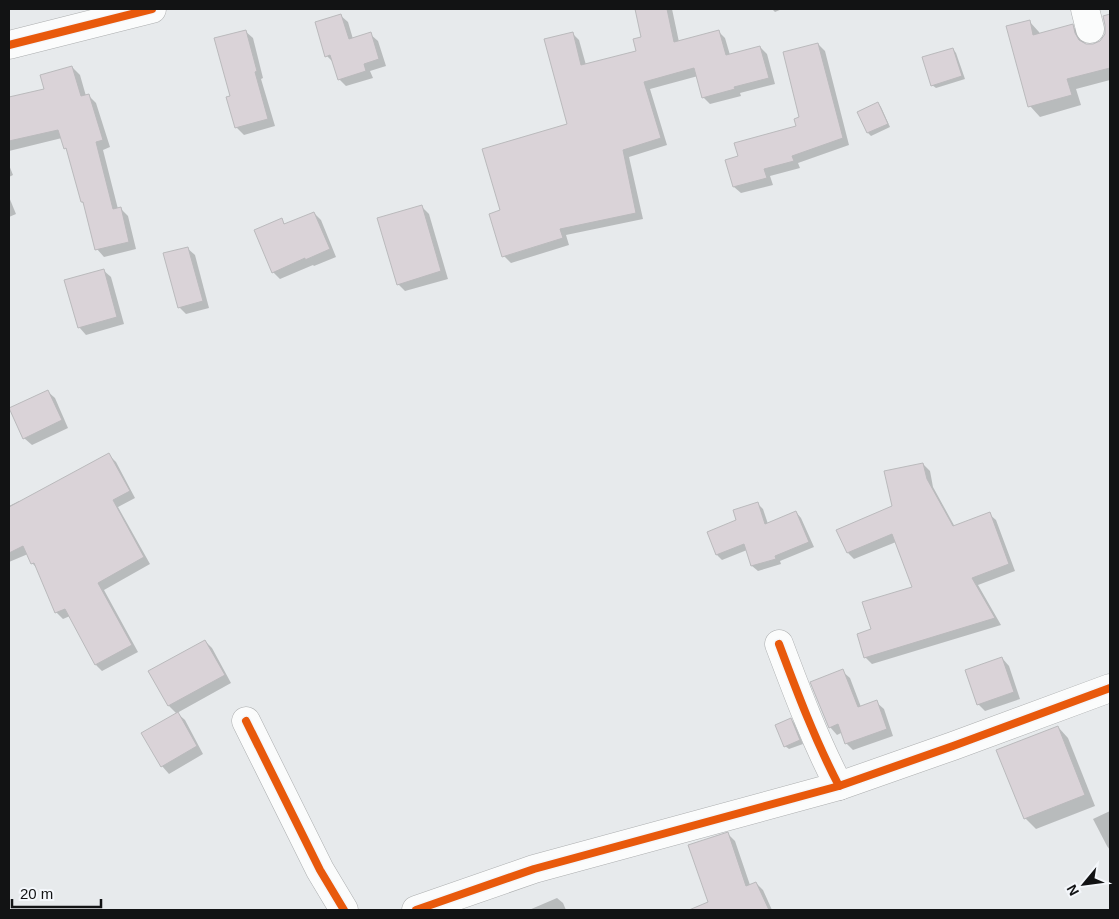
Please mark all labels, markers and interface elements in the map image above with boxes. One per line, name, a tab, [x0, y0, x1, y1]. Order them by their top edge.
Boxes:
north arrow	[1059, 859, 1109, 909]
scale bar	[12, 876, 101, 908]
text: N	[1063, 882, 1082, 899]
text: 20 m	[20, 885, 53, 902]

